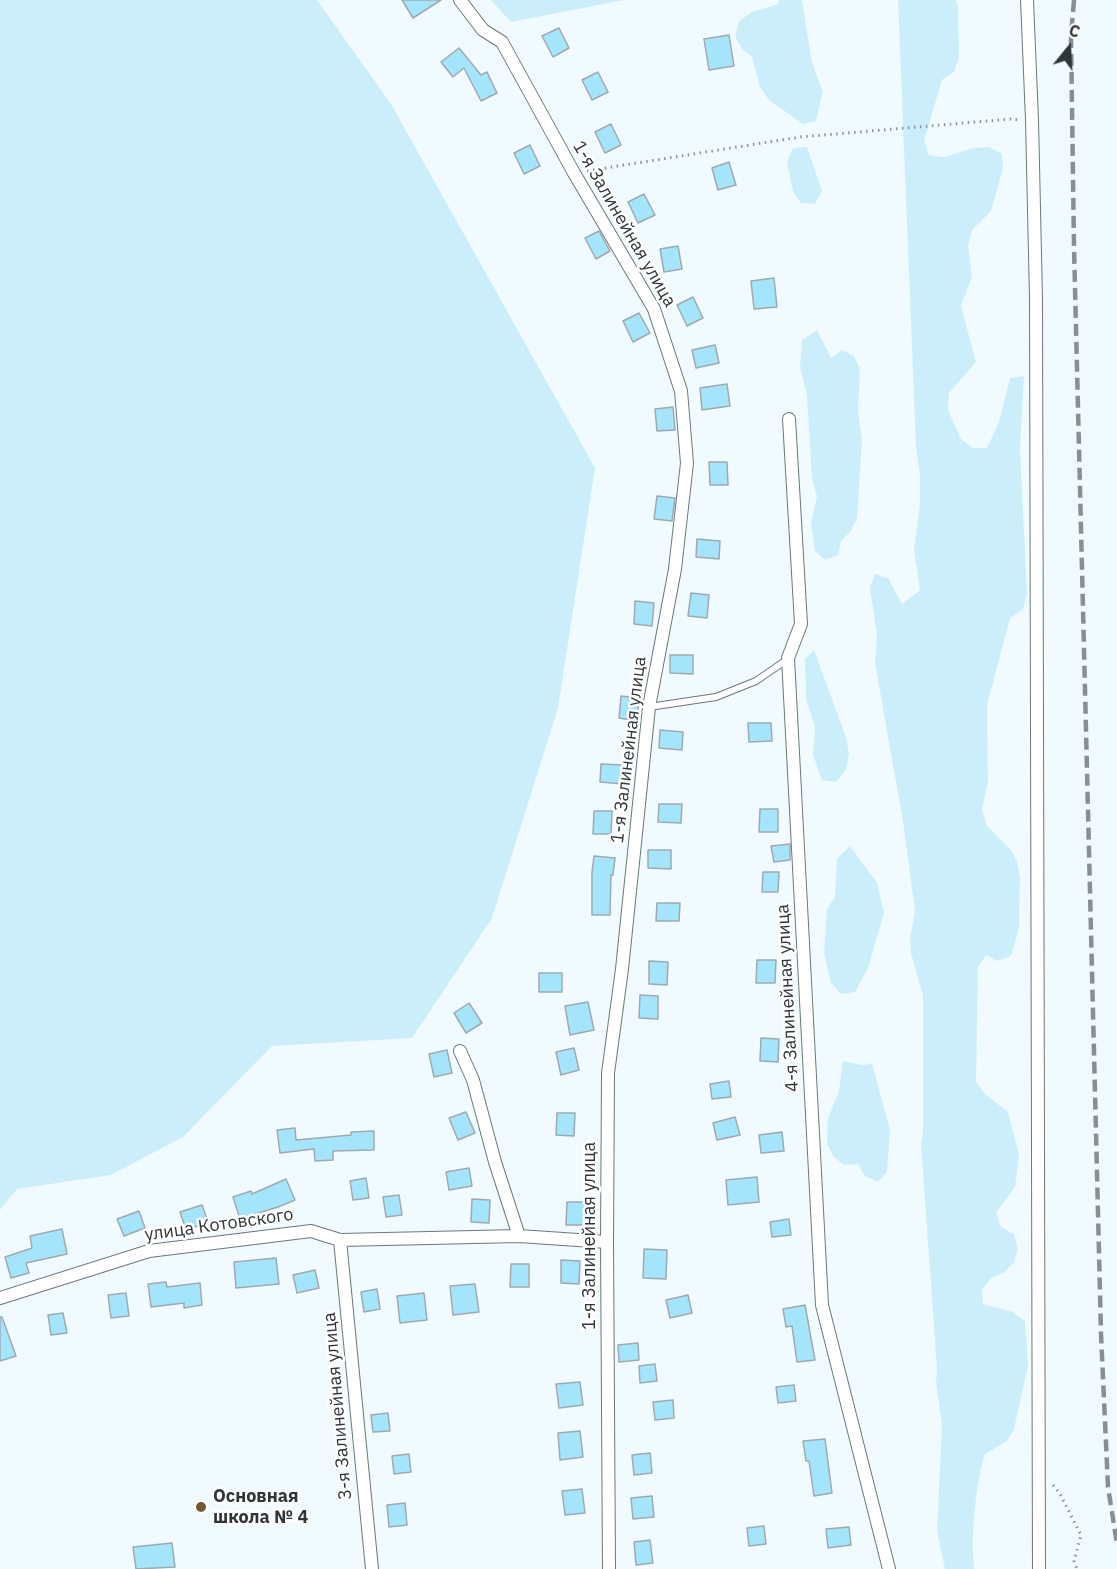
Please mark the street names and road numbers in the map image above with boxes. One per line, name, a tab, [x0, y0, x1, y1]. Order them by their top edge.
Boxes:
street label: 1-я Залинейная улица	[568, 137, 680, 311]
street label: 1-я Залинейная улица	[607, 655, 651, 845]
street label: 4-я Залинейная улица	[772, 904, 804, 1092]
street label: 1-я Залинейная улица	[579, 1142, 601, 1330]
street label: улица Котовского	[143, 1204, 295, 1246]
street label: 3-я Залинейная улица	[319, 1311, 357, 1501]

